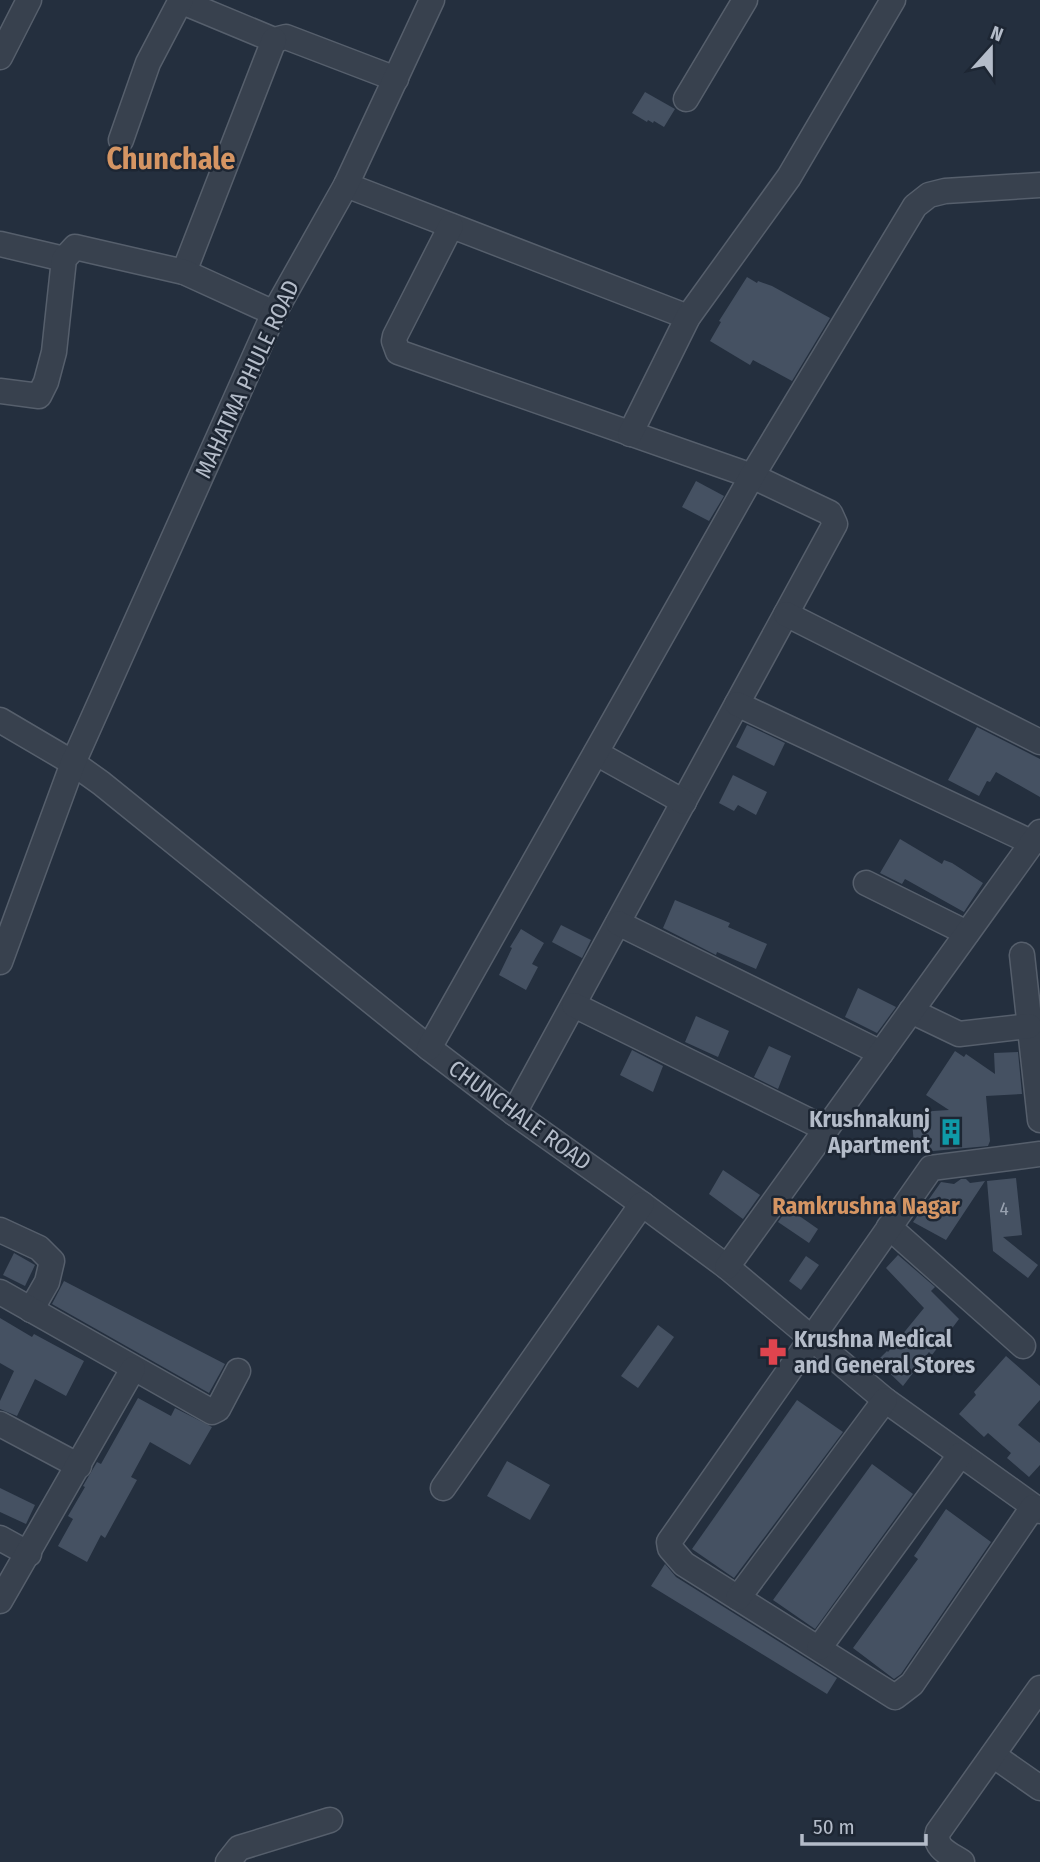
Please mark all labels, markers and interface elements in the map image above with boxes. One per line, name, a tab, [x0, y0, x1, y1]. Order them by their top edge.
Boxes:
north arrow	[956, 14, 1026, 84]
text: N	[987, 21, 1006, 46]
district label: Chunchale	[106, 141, 236, 177]
street label: MAHATMA PHULE ROAD	[189, 276, 305, 482]
street label: CHUNCHALE ROAD	[443, 1054, 597, 1176]
place label: Krushnakunj Apartment	[809, 1105, 931, 1159]
building icon: Krushnakunj Apartment	[936, 1117, 966, 1147]
district label: Ramkrushna Nagar	[772, 1192, 960, 1220]
house number: 4	[999, 1197, 1009, 1220]
place label: Krushna Medical and General Stores	[794, 1325, 975, 1379]
pharmacy icon: Krushna Medical and General Stores	[758, 1337, 788, 1367]
scale bar	[802, 1802, 926, 1846]
text: 50 m	[813, 1814, 855, 1840]

